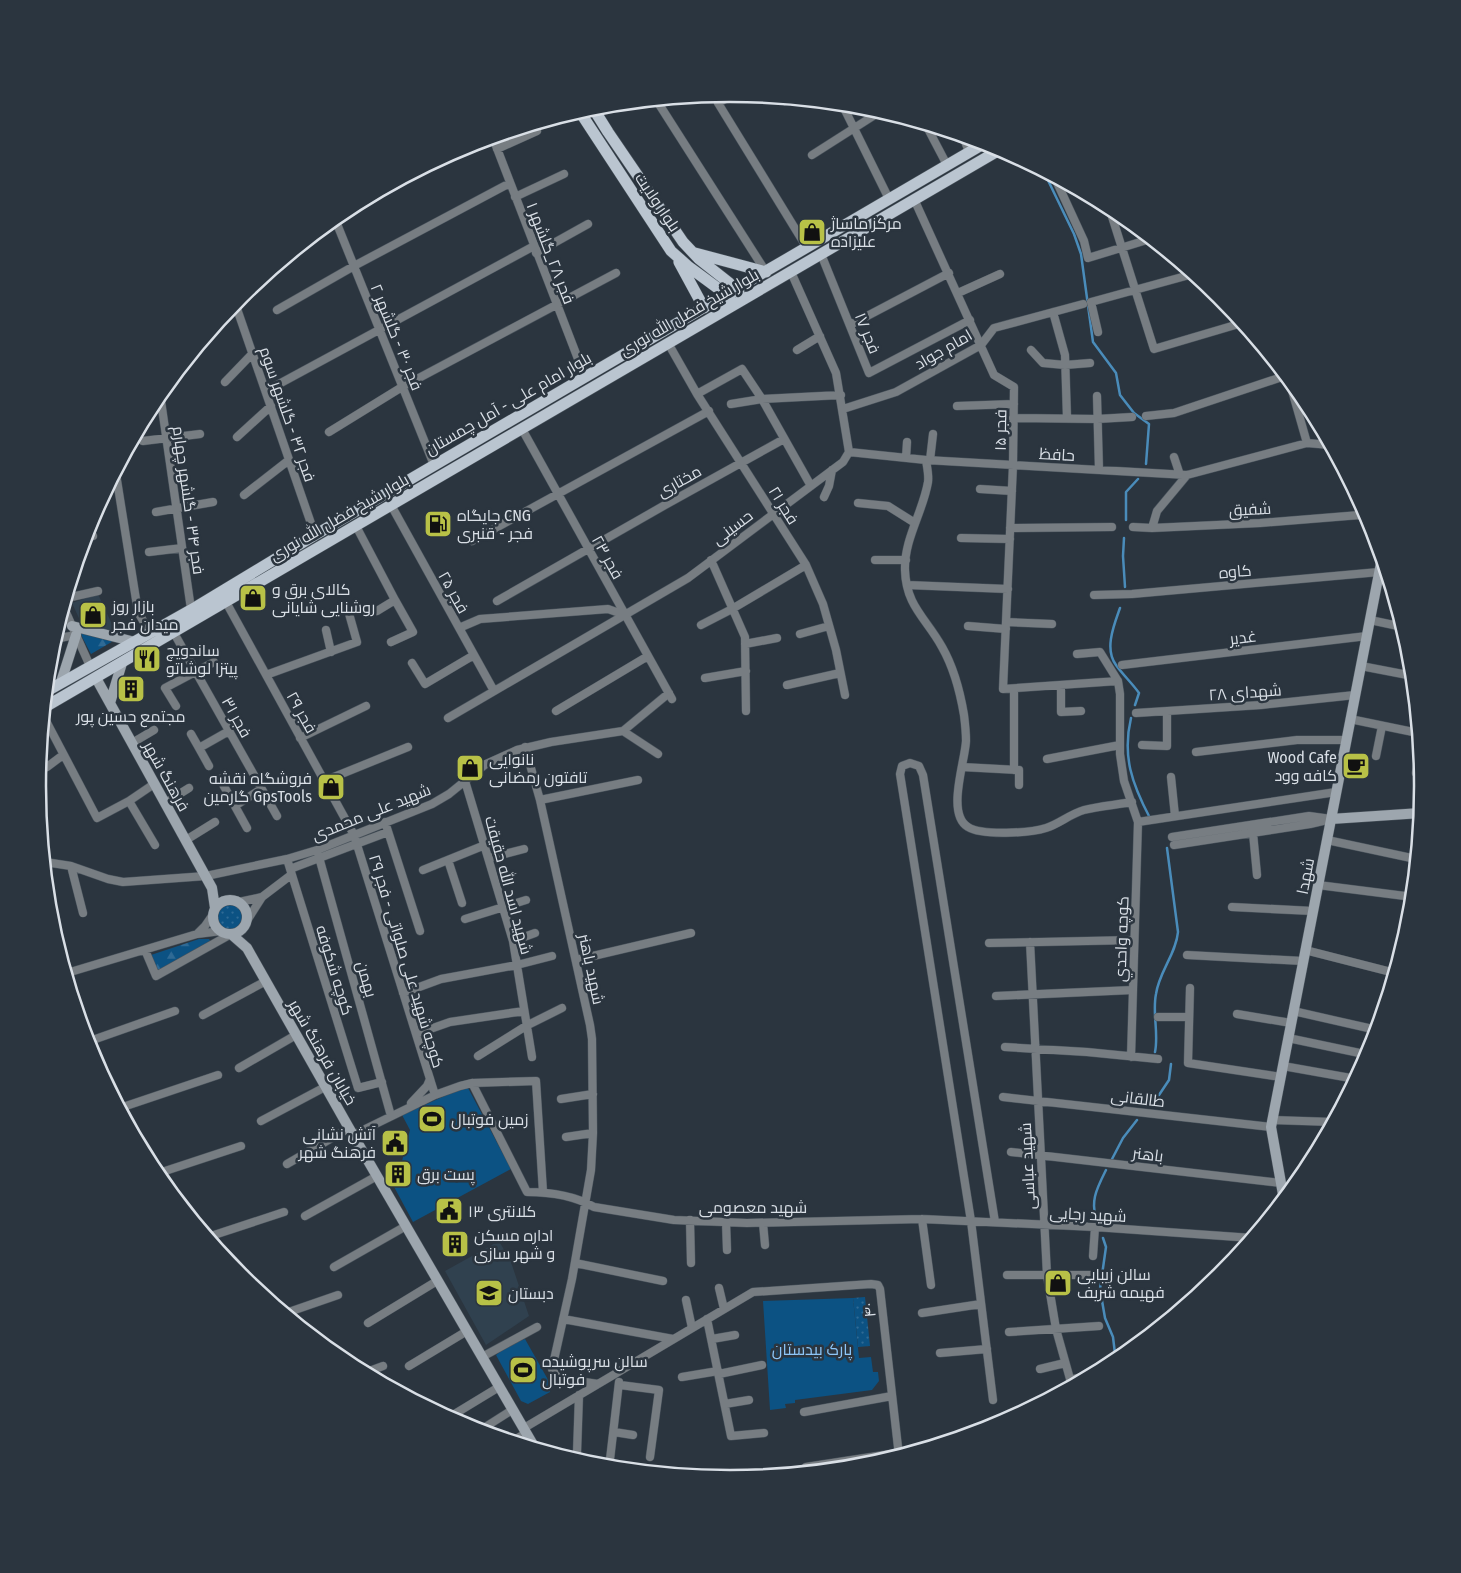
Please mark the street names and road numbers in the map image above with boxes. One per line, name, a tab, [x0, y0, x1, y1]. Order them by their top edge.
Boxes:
street label: بلوار ولایت	[631, 169, 684, 235]
street label: فجر ۲۸_گلشهر ۱	[521, 200, 579, 307]
street label: بلوار شیخ فضل الله نوری	[616, 264, 763, 362]
street label: فجر ۳۰ - گلشهر ۲	[366, 281, 427, 394]
street label: فجر ۱۷	[851, 310, 884, 357]
street label: امام جواد	[911, 325, 976, 375]
street label: فجر ۳۲ - گلشهر سوم	[254, 344, 320, 485]
street label: بلوار امام علی - آمل چمستان	[422, 348, 596, 461]
street label: فجر ۱۵	[991, 409, 1010, 451]
street label: فجر ۳۴ - گلشهر چهارم	[167, 425, 208, 576]
street label: حافظ	[1038, 444, 1075, 465]
street label: مختاری	[654, 462, 705, 502]
street label: بلوار شیخ فضل الله نوری	[266, 469, 413, 567]
street label: فجر ۲۱	[765, 483, 803, 528]
street label: شفیق	[1228, 499, 1272, 521]
street label: حسینی	[708, 506, 757, 550]
street label: فجر ۲۳	[588, 532, 627, 582]
street label: کاوه	[1218, 561, 1252, 582]
street label: فجر ۲۵	[434, 568, 473, 617]
street label: غدیر	[1227, 626, 1258, 649]
street label: شهدای ۲۸	[1208, 680, 1282, 706]
street label: فجر ۲۹	[282, 688, 321, 736]
street label: فجر ۳۱	[218, 694, 255, 741]
street label: فرهنگ شهر	[138, 737, 194, 815]
street label: شهید علی محمدی	[309, 780, 434, 846]
street label: شهید اسد الله حقیقت	[480, 813, 537, 957]
street label: کوچه شهید علی صلواتی - فجر ۲۹	[363, 852, 448, 1071]
street label: شهدا	[1293, 856, 1319, 896]
street label: كوچه واحدي	[1111, 896, 1136, 982]
street label: کوچه شکوفه	[310, 923, 357, 1018]
street label: شهید باهنر	[574, 931, 608, 1007]
street label: بهمن	[351, 959, 381, 1000]
street label: خیابان فرهنگ شهر	[283, 995, 361, 1109]
street label: طالقانی	[1110, 1086, 1166, 1112]
street label: شهید عباسی	[1016, 1122, 1040, 1210]
street label: باهنر	[1130, 1143, 1165, 1166]
street label: شهید معصومی	[699, 1198, 807, 1218]
street label: شهید رجایی	[1049, 1203, 1127, 1227]
street label: ۴۰	[859, 1302, 880, 1318]

